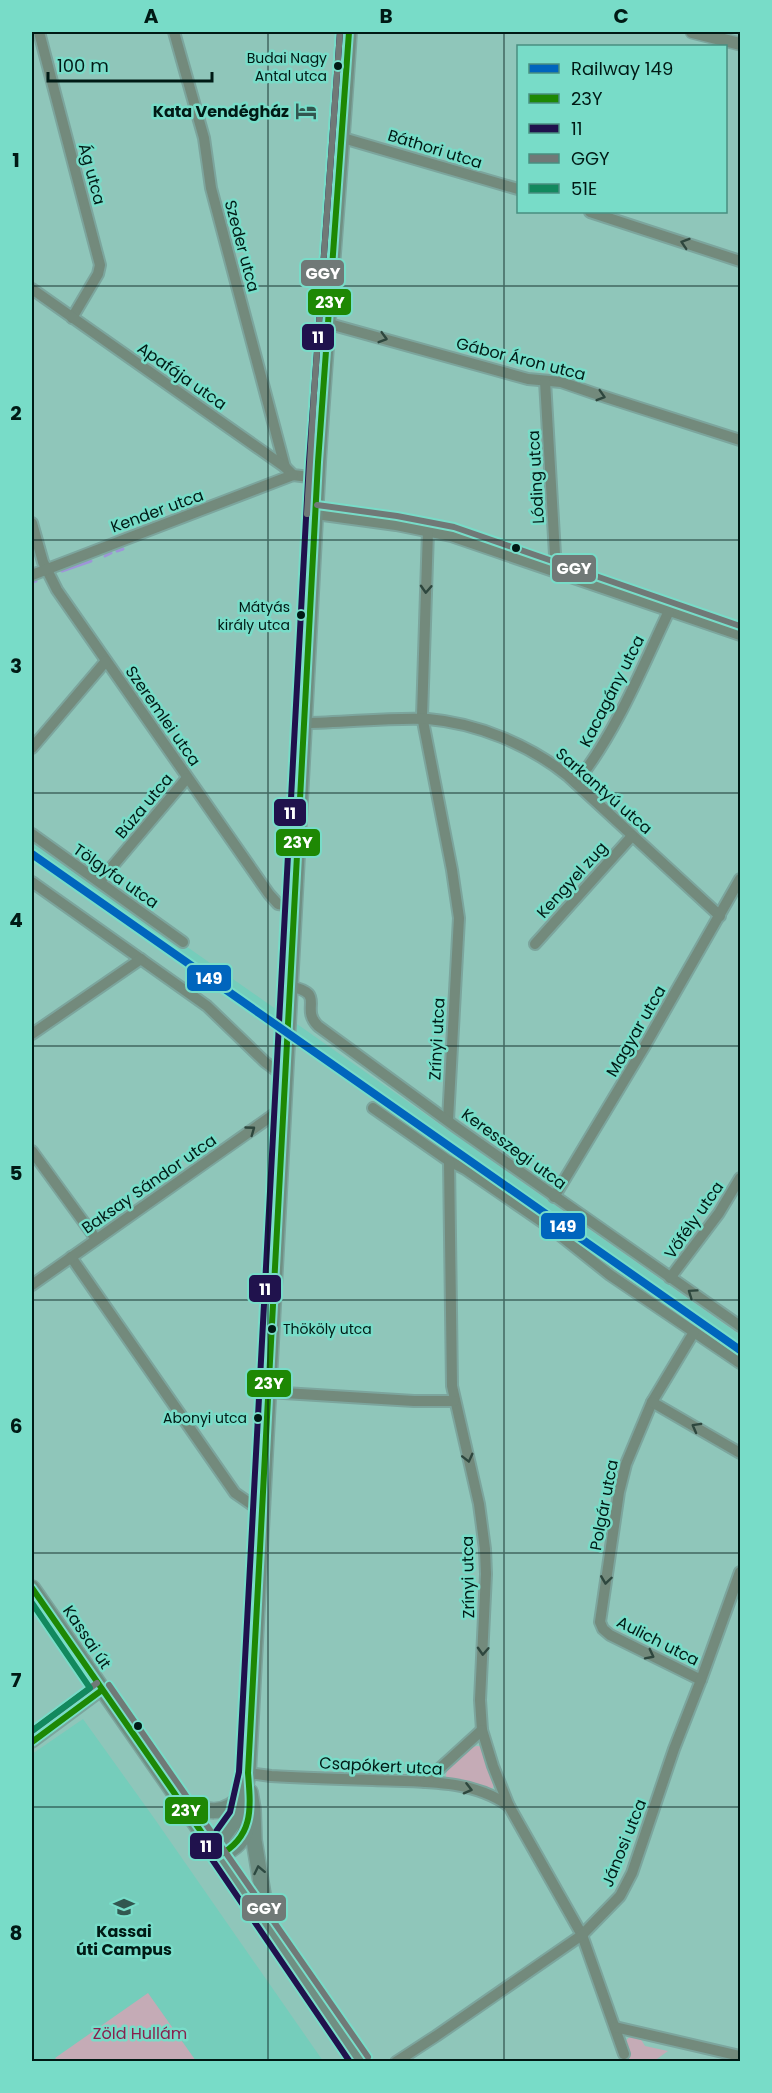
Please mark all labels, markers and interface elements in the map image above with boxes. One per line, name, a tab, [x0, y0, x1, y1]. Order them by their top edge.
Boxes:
text: A	[144, 2, 159, 30]
text: B	[379, 2, 393, 30]
text: C	[613, 2, 629, 30]
scale bar	[48, 45, 212, 83]
legend	[517, 45, 727, 213]
place label: Budai Nagy Antal utca	[247, 48, 327, 86]
text: 100 m	[57, 53, 109, 78]
text: Railway 149	[571, 56, 673, 81]
marker: Budai Nagy Antal utca	[332, 60, 344, 72]
text: 23Y	[571, 86, 603, 111]
hotel icon: Kata Vendégház	[294, 99, 318, 123]
place label: Kata Vendégház	[153, 100, 289, 123]
text: 11	[571, 116, 583, 141]
street label: Báthori utca	[385, 124, 485, 174]
street label: Ág utca	[73, 141, 111, 207]
text: 1	[12, 146, 20, 174]
text: GGY	[571, 146, 610, 171]
text: 51E	[571, 176, 597, 201]
street label: Szeder utca	[219, 198, 265, 294]
one-way arrow	[680, 237, 691, 250]
line badge: GGY	[300, 259, 345, 287]
text: GGY	[305, 262, 341, 285]
line badge: 23Y	[307, 288, 352, 316]
text: 23Y	[315, 291, 345, 314]
line badge: 11	[301, 323, 335, 351]
text: 11	[312, 326, 324, 349]
one-way arrow	[378, 331, 388, 344]
street label: Gábor Áron utca	[454, 332, 588, 386]
street label: Apafája utca	[133, 337, 231, 415]
one-way arrow	[595, 388, 606, 401]
text: 2	[10, 399, 22, 427]
street label: Lóding utca	[522, 430, 550, 524]
street label: Kender utca	[107, 484, 207, 538]
unlabelled marker	[510, 542, 522, 554]
line badge: GGY	[551, 554, 597, 583]
text: GGY	[556, 557, 592, 580]
one-way arrow	[420, 585, 433, 594]
place label: Mátyás király utca	[218, 597, 290, 635]
marker: Mátyás király utca	[295, 609, 307, 621]
street label: Kacagány utca	[574, 631, 650, 751]
text: 3	[10, 652, 22, 680]
street label: Szeremlei utca	[120, 661, 206, 771]
street label: Sarkantyú utca	[551, 742, 657, 840]
street label: Búza utca	[110, 768, 178, 844]
line badge: 11	[273, 798, 307, 827]
text: 11	[284, 802, 296, 825]
line badge: 23Y	[275, 828, 321, 857]
text: 23Y	[283, 831, 313, 854]
street label: Kengyel zug	[531, 837, 613, 923]
street label: Tölgyfa utca	[69, 838, 163, 914]
text: 4	[9, 906, 23, 934]
line badge: 149	[186, 964, 232, 992]
text: 149	[196, 967, 222, 990]
street label: Magyar utca	[601, 981, 671, 1081]
street label: Zrínyi utca	[423, 997, 451, 1081]
street label: Keresszegi utca	[457, 1103, 571, 1195]
one-way arrow	[245, 1127, 256, 1138]
street label: Baksay Sándor utca	[77, 1129, 221, 1239]
text: 5	[10, 1159, 23, 1187]
street label: Vőfély utca	[659, 1177, 729, 1263]
line badge: 149	[540, 1212, 586, 1240]
text: 149	[550, 1215, 576, 1238]
line badge: 11	[248, 1274, 282, 1303]
text: 11	[259, 1278, 271, 1301]
one-way arrow	[688, 1289, 699, 1300]
place label: Thököly utca	[283, 1319, 372, 1339]
marker: Thököly utca	[266, 1323, 278, 1335]
line badge: 23Y	[246, 1369, 292, 1398]
text: 23Y	[254, 1372, 284, 1395]
place label: Abonyi utca	[163, 1408, 247, 1428]
text: 6	[10, 1412, 22, 1440]
marker: Abonyi utca	[252, 1412, 264, 1424]
one-way arrow	[692, 1423, 702, 1435]
one-way arrow	[460, 1453, 473, 1463]
street label: Polgár utca	[584, 1458, 624, 1552]
street label: Zrínyi utca	[456, 1536, 480, 1618]
one-way arrow	[600, 1575, 612, 1584]
street label: Kassai út	[57, 1601, 117, 1673]
street label: Aulich utca	[613, 1610, 703, 1672]
one-way arrow	[476, 1647, 489, 1656]
one-way arrow	[644, 1648, 655, 1660]
text: 7	[11, 1666, 22, 1694]
unlabelled marker	[132, 1720, 144, 1732]
street label: Csapókert utca	[319, 1751, 443, 1781]
one-way arrow	[463, 1782, 473, 1795]
line badge: 23Y	[164, 1796, 209, 1825]
street label: Jánosi utca	[596, 1796, 652, 1890]
text: 23Y	[171, 1799, 201, 1822]
line badge: 11	[189, 1832, 223, 1860]
text: 11	[200, 1835, 212, 1858]
one-way arrow	[253, 1866, 266, 1876]
line badge: GGY	[241, 1894, 287, 1922]
school or university icon: Kassai úti Campus	[112, 1895, 136, 1919]
text: GGY	[246, 1897, 282, 1920]
text: 8	[10, 1919, 22, 1947]
place label: Kassai úti Campus	[76, 1920, 172, 1961]
park label: Zöld Hullám	[93, 2022, 187, 2045]

